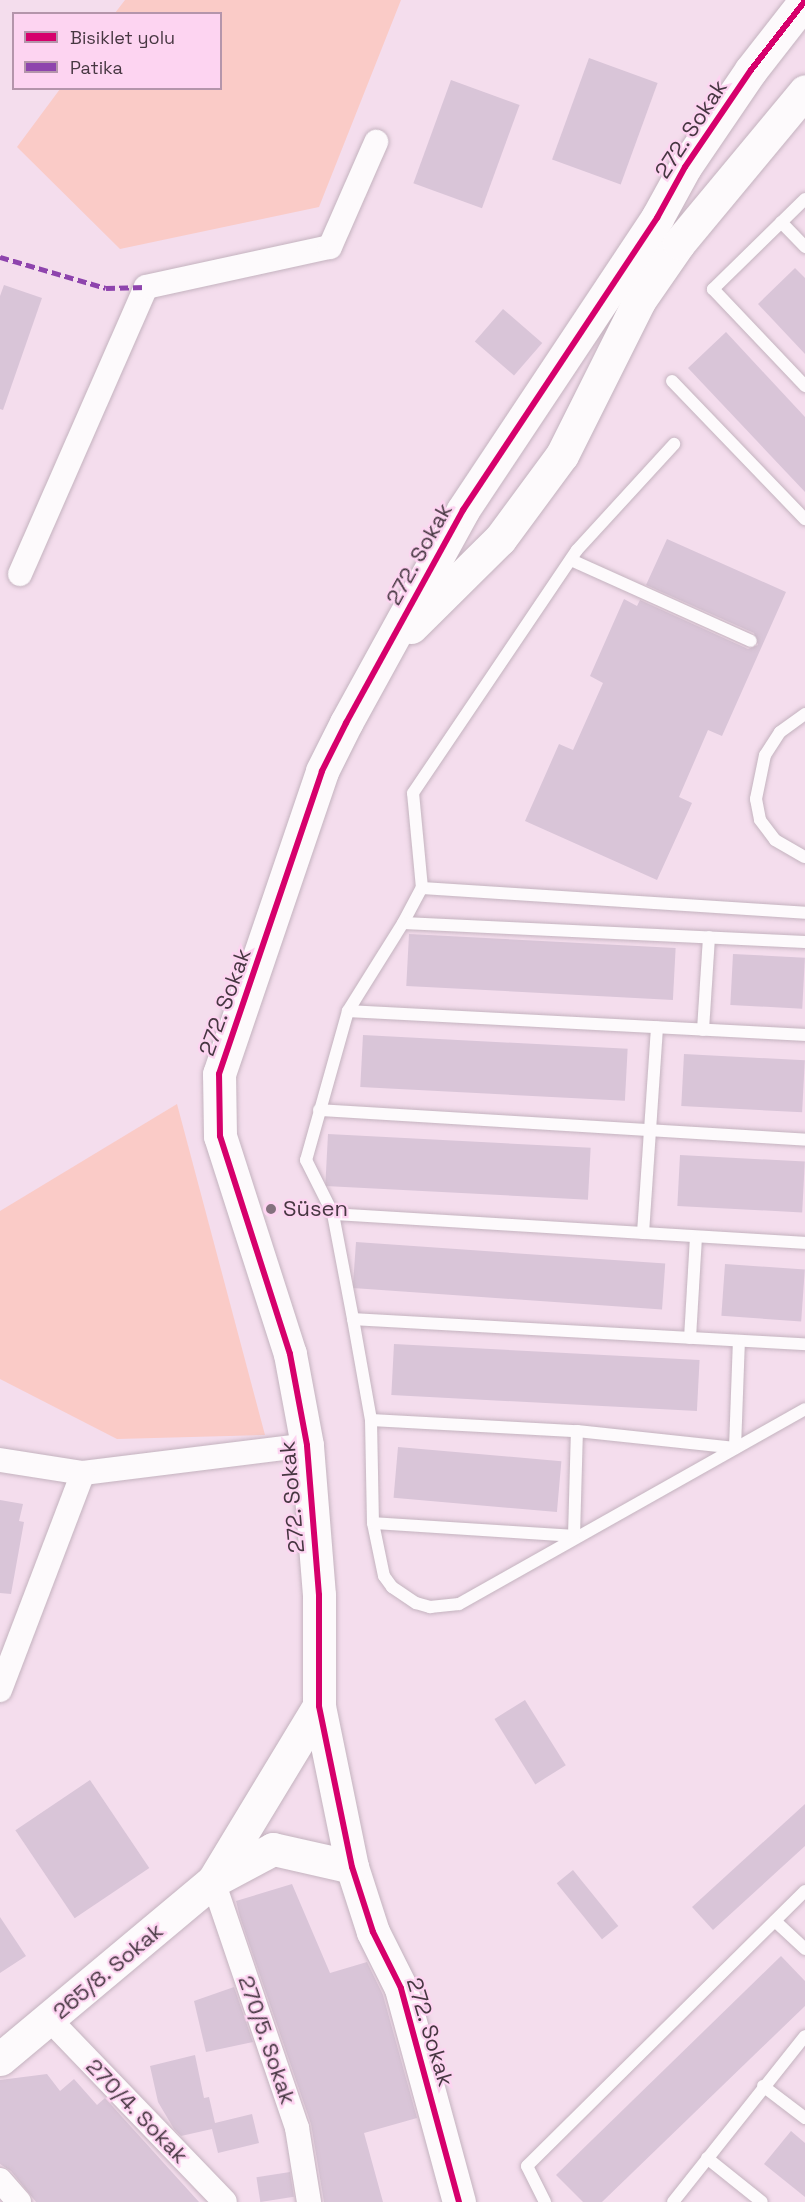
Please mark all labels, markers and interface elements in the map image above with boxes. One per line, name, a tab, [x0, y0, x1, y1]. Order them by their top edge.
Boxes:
legend	[12, 12, 222, 90]
text: Bisiklet yolu	[70, 26, 175, 49]
text: Patika	[70, 56, 123, 79]
street label: 272. Sokak	[649, 74, 733, 184]
street label: 272. Sokak	[380, 498, 458, 610]
street label: 272. Sokak	[193, 944, 257, 1060]
place label: Süsen	[283, 1196, 348, 1222]
marker: Süsen	[264, 1202, 278, 1216]
street label: 272. Sokak	[274, 1440, 310, 1554]
street label: 265/8. Sokak	[47, 1917, 169, 2025]
street label: 270/5. Sokak	[233, 1972, 301, 2108]
street label: 272. Sokak	[401, 1974, 459, 2090]
street label: 270/4. Sokak	[80, 2053, 194, 2169]

